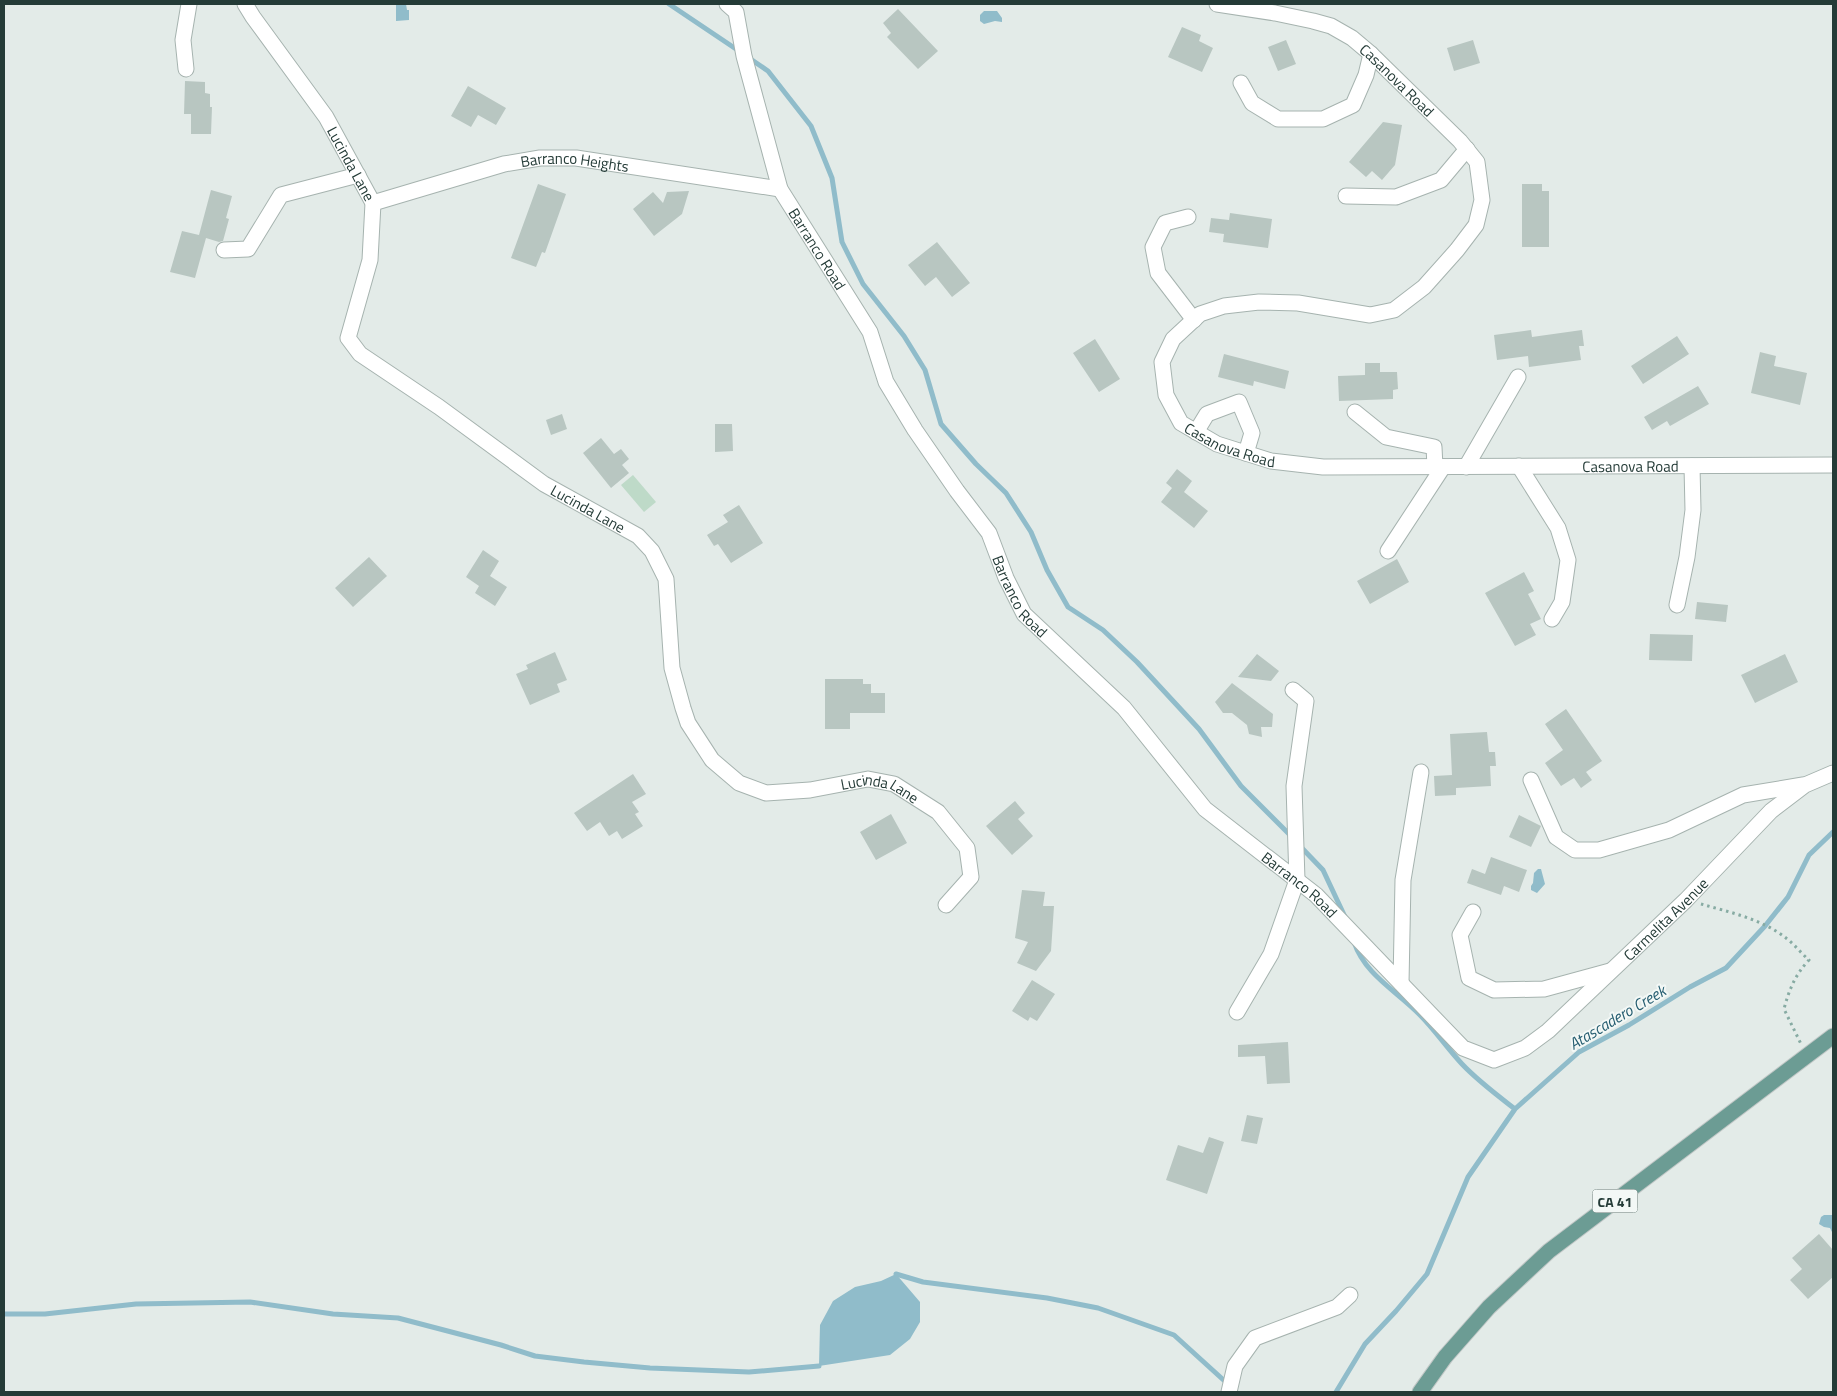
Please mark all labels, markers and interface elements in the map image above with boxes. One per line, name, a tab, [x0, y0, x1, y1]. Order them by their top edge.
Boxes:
street label: Casanova Road	[1355, 38, 1440, 122]
street label: Lucinda Lane	[322, 122, 381, 205]
street label: Barranco Heights	[519, 146, 631, 177]
street label: Barranco Road	[783, 203, 852, 294]
street label: Casanova Road	[1180, 416, 1276, 473]
street label: Casanova Road	[1582, 454, 1679, 477]
street label: Lucinda Lane	[547, 478, 630, 538]
street label: Barranco Road	[987, 552, 1053, 642]
street label: Lucinda Lane	[839, 767, 924, 809]
street label: Barranco Road	[1257, 846, 1343, 922]
street label: Carmelita Avenue	[1618, 872, 1713, 966]
water label: Atascadero Creek	[1564, 978, 1672, 1055]
road number: CA 41	[1592, 1190, 1638, 1212]

